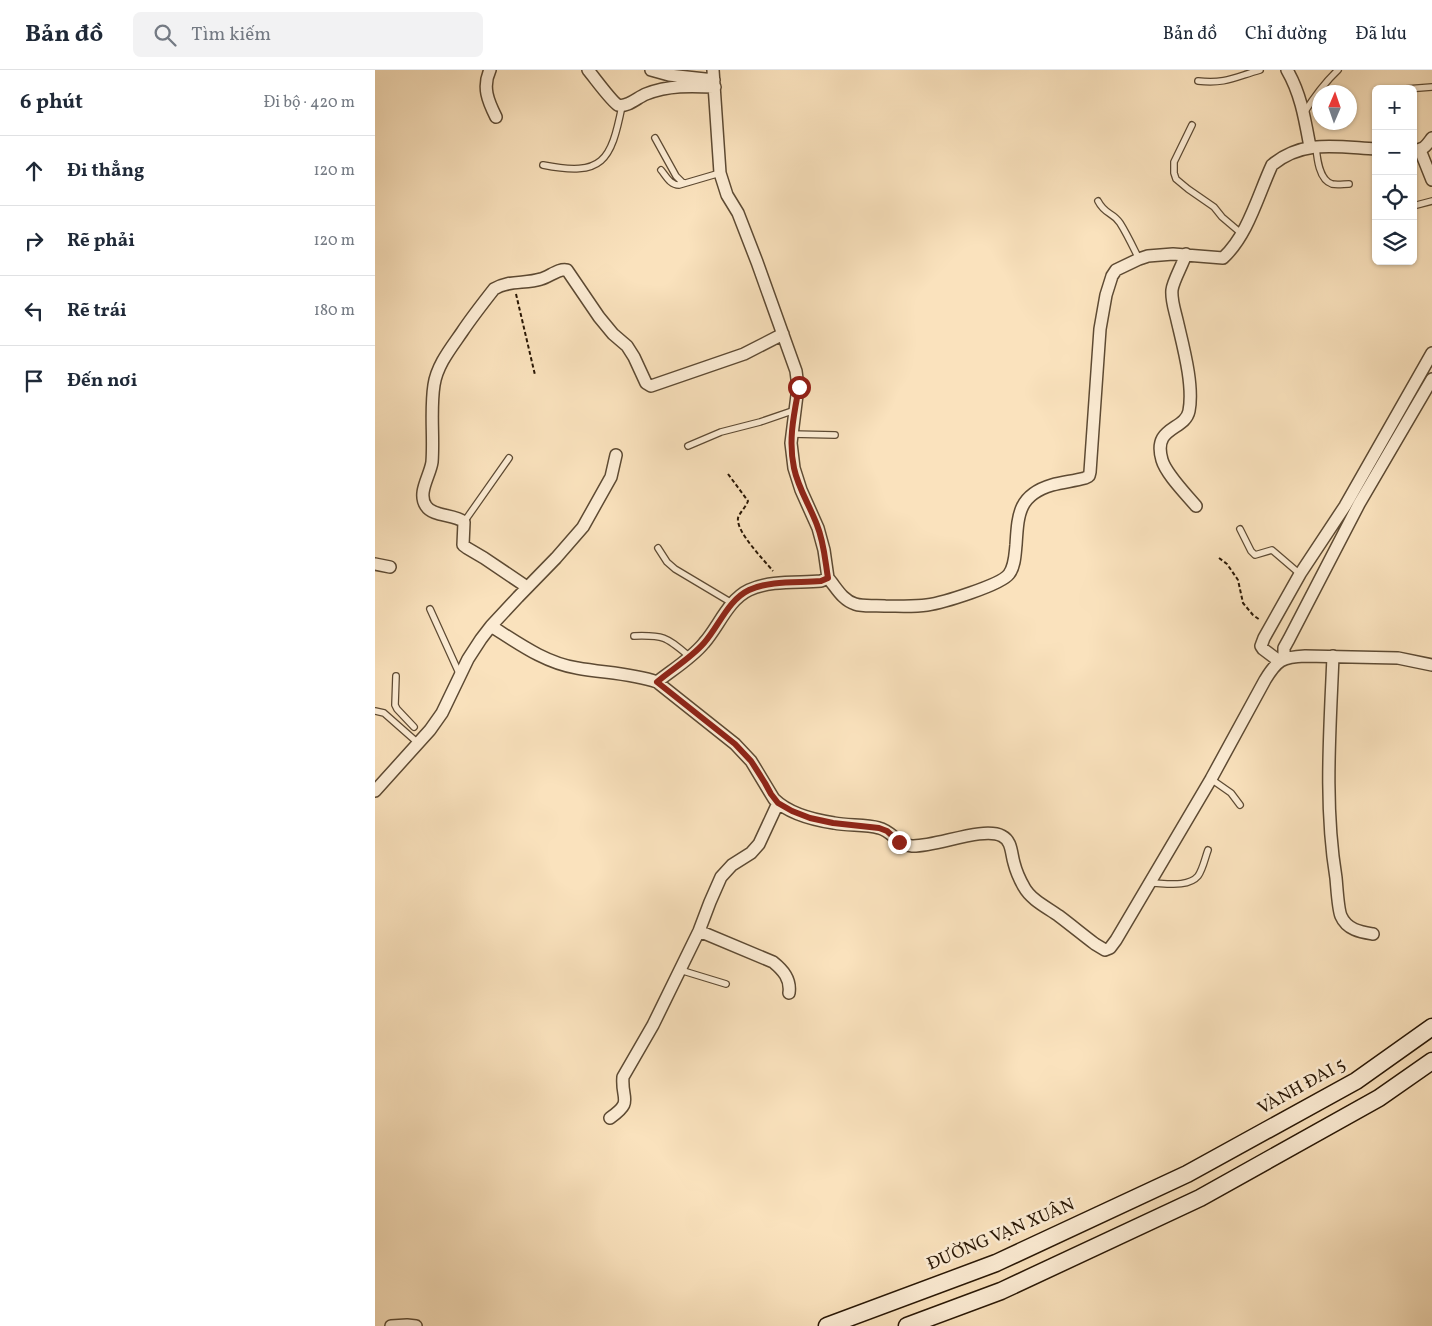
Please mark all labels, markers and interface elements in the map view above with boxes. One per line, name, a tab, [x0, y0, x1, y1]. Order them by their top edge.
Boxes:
search box	[133, 12, 483, 57]
text: Bản đồ	[25, 18, 103, 52]
icon: search	[151, 21, 179, 49]
text: Tìm kiếm	[191, 22, 271, 48]
text: Bản đồ	[1163, 22, 1217, 47]
text: Chỉ đường	[1245, 22, 1327, 47]
text: Đã lưu	[1355, 22, 1407, 47]
north arrow	[1312, 85, 1357, 130]
map controls	[1372, 85, 1417, 265]
button: +	[1372, 85, 1417, 130]
text: 6 phút	[20, 88, 83, 117]
text: Đi bộ · 420 m	[264, 92, 355, 114]
button: −	[1372, 130, 1417, 175]
icon: ahead	[20, 157, 48, 185]
text: Đi thẳng	[67, 158, 144, 184]
text: 120 m	[313, 160, 355, 182]
button: locate	[1372, 175, 1417, 220]
button: layers	[1372, 220, 1417, 265]
icon: right	[20, 227, 48, 255]
text: Rẽ phải	[67, 228, 135, 254]
text: 120 m	[313, 230, 355, 252]
icon: left	[20, 297, 48, 325]
text: Rẽ trái	[67, 298, 127, 324]
text: 180 m	[314, 300, 355, 322]
icon: arrive	[20, 367, 48, 395]
text: Đến nơi	[67, 368, 137, 394]
route start	[788, 376, 811, 399]
route end	[888, 831, 911, 854]
street label: VÀNH ĐAI 5	[1253, 1053, 1351, 1121]
street label: ĐƯỜNG VẠN XUÂN	[923, 1192, 1079, 1277]

